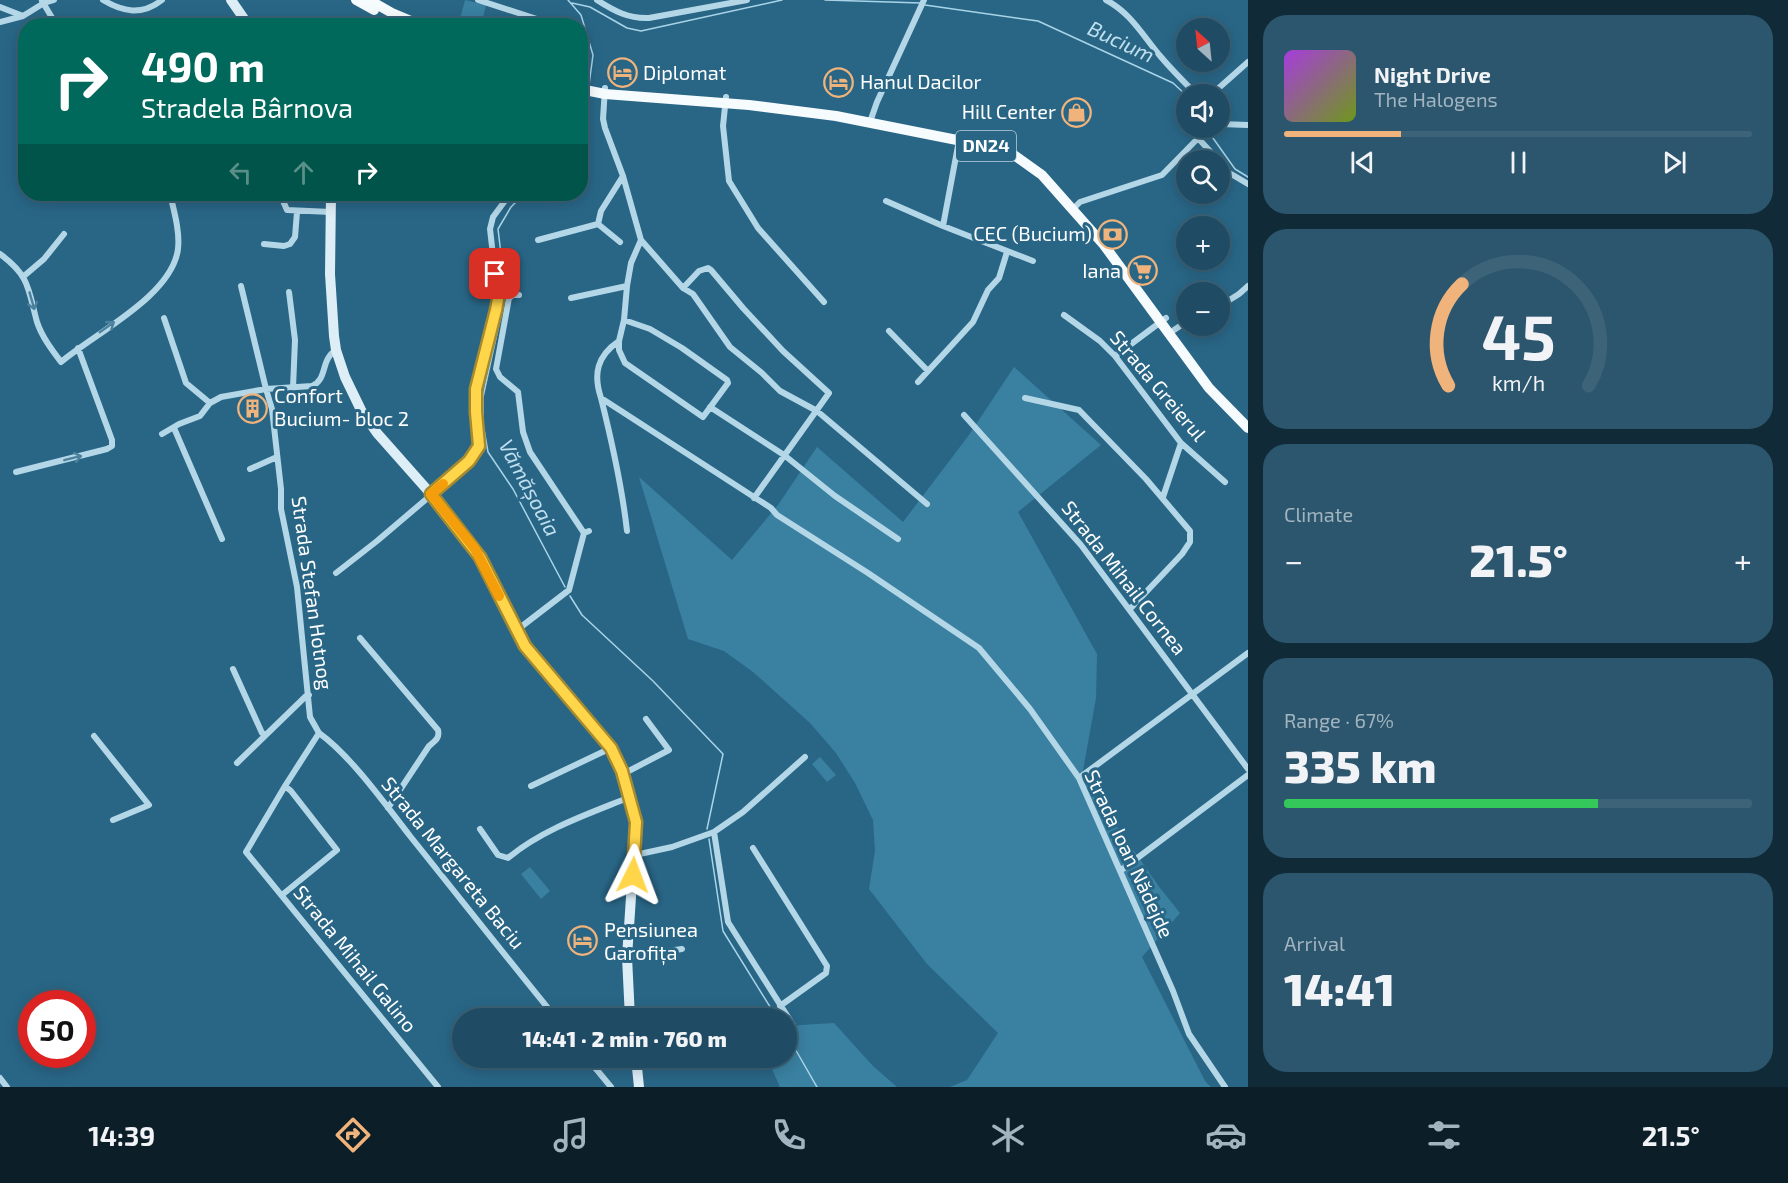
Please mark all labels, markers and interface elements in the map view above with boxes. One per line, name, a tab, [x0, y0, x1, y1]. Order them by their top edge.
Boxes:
water label: Bucium	[1084, 14, 1159, 67]
north arrow	[1176, 18, 1230, 72]
map controls	[1176, 18, 1230, 336]
text: 490 m	[141, 40, 265, 90]
icon: right	[42, 42, 120, 120]
hotel icon: Diplomat	[606, 57, 638, 89]
place label: Diplomat	[643, 60, 727, 84]
text: Night Drive	[1374, 61, 1491, 87]
hotel icon: Hanul Dacilor	[823, 66, 855, 98]
place label: Hanul Dacilor	[860, 69, 982, 93]
button: sound	[1176, 84, 1230, 138]
text: The Halogens	[1374, 87, 1498, 111]
text: Stradela Bârnova	[141, 91, 353, 123]
shop icon: Hill Center	[1061, 96, 1093, 128]
place label: Hill Center	[962, 99, 1056, 123]
road number: DN24	[956, 131, 1016, 161]
icon: previous	[1346, 146, 1379, 179]
icon: pause	[1502, 146, 1535, 179]
icon: next	[1658, 146, 1691, 179]
button: search	[1176, 150, 1230, 204]
icon: left	[224, 156, 257, 189]
icon: ahead	[287, 156, 320, 189]
icon: right	[350, 156, 383, 189]
button: +	[1176, 216, 1230, 270]
bank icon: CEC (Bucium)	[1097, 218, 1129, 250]
place label: CEC (Bucium)	[973, 221, 1092, 245]
pin	[469, 248, 520, 299]
supermarket icon: Iana	[1126, 255, 1158, 287]
icon: arrive	[478, 257, 511, 290]
place label: Iana	[1082, 258, 1121, 282]
button: −	[1176, 282, 1230, 336]
one-way arrow	[27, 291, 38, 310]
text: 45	[1481, 298, 1555, 373]
one-way arrow	[99, 321, 115, 333]
street label: Strada Greierul	[1106, 325, 1212, 445]
text: km/h	[1491, 371, 1545, 396]
place label: Confort Bucium- bloc 2	[274, 383, 409, 430]
building icon: Confort Bucium- bloc 2	[237, 392, 269, 424]
water label: Vămășoaia	[493, 435, 566, 541]
one-way arrow	[63, 451, 82, 463]
street label: Strada Stefan Hotnog	[288, 495, 338, 691]
street label: Strada Mihail Cornea	[1057, 496, 1192, 659]
text: Climate	[1284, 502, 1353, 526]
text: 21.5°	[1469, 532, 1568, 586]
text: −	[1284, 540, 1303, 580]
text: +	[1734, 540, 1752, 580]
text: Range · 67%	[1284, 708, 1394, 732]
text: 335 km	[1284, 738, 1437, 792]
street label: Strada Ioan Nădejde	[1080, 766, 1179, 941]
street label: Strada Margareta Baciu	[377, 772, 531, 953]
position arrow	[601, 843, 665, 907]
street label: Strada Mihail Galino	[289, 880, 422, 1037]
place label: Pensiunea Garofița	[604, 917, 698, 966]
hotel icon: Pensiunea Garofița	[567, 925, 599, 957]
text: Arrival	[1284, 931, 1345, 955]
text: 14:41	[1284, 961, 1395, 1015]
speed limit sign: 50	[18, 990, 96, 1068]
text: 14:41 · 2 min · 760 m	[522, 1025, 727, 1051]
icon: directions	[332, 1114, 374, 1156]
icon: music	[550, 1114, 592, 1156]
icon: phone	[768, 1114, 810, 1156]
icon: climate	[987, 1114, 1029, 1156]
icon: car	[1205, 1114, 1247, 1156]
icon: filters	[1423, 1114, 1465, 1156]
text: 14:39	[88, 1119, 155, 1151]
text: 21.5°	[1642, 1119, 1700, 1151]

